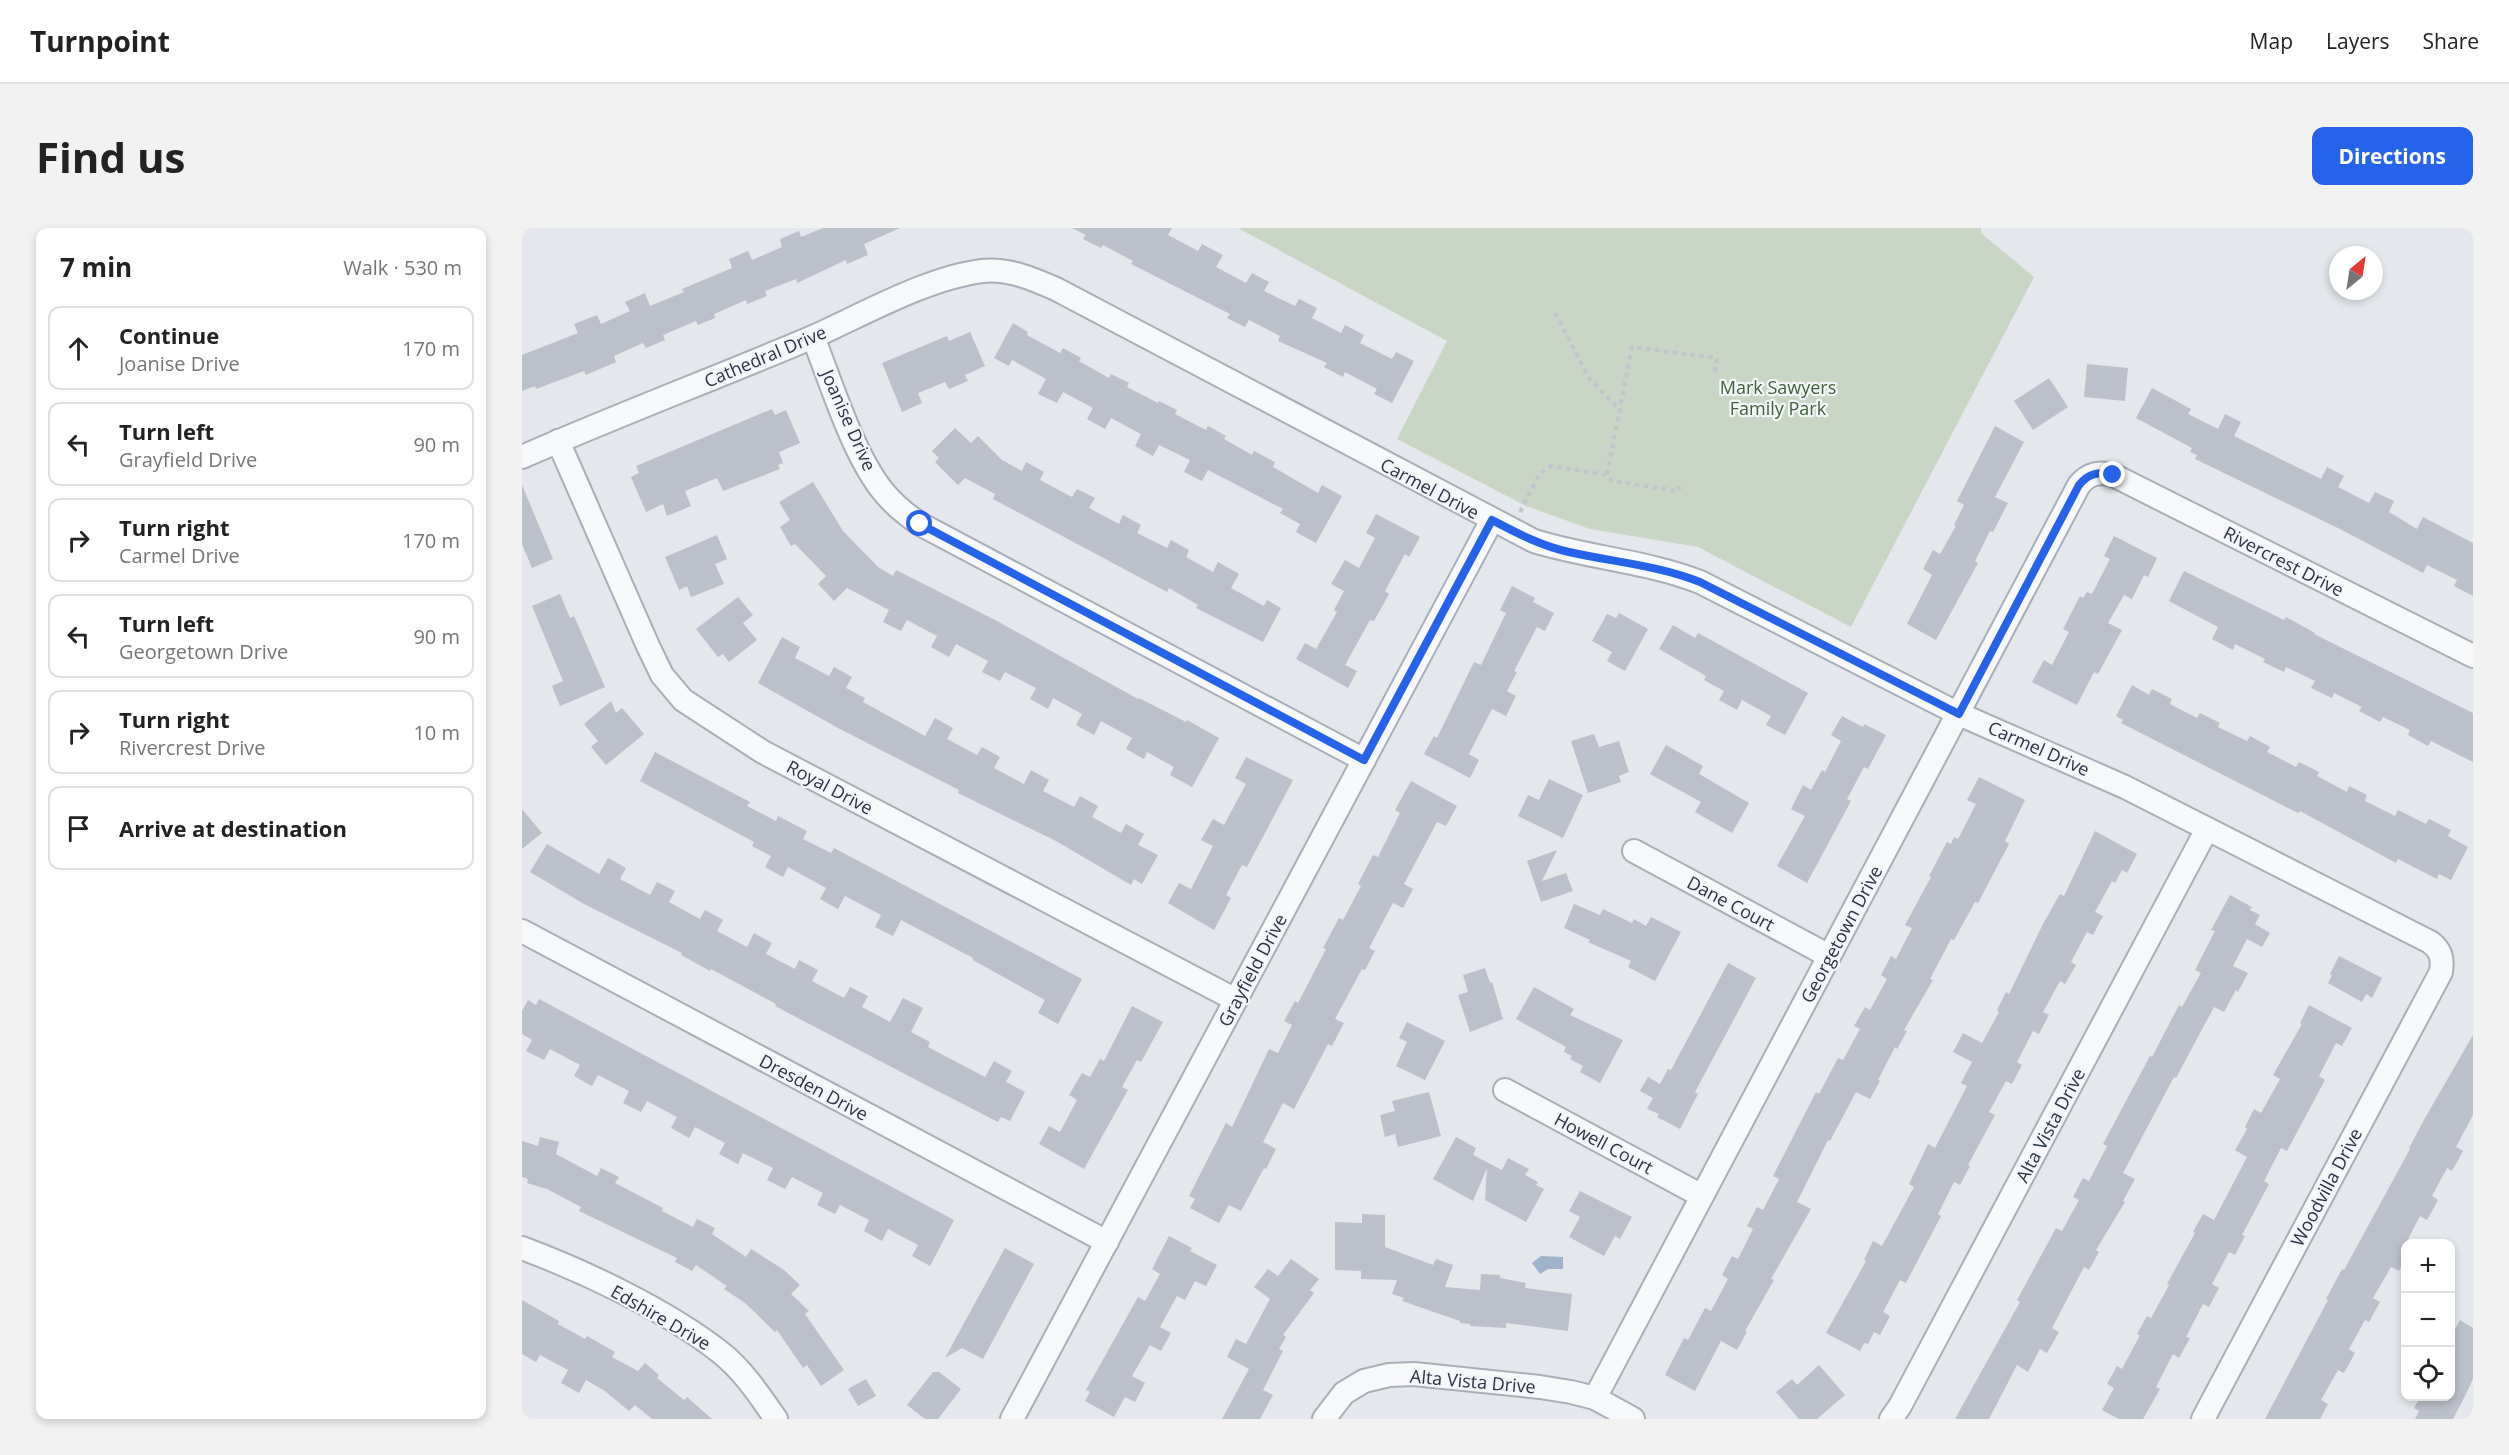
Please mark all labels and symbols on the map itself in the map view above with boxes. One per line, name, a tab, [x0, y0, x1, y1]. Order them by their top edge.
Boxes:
north arrow	[2329, 246, 2383, 300]
street label: Cathedral Drive	[700, 319, 830, 393]
street label: Joanise Drive	[815, 364, 882, 475]
park label: Mark Sawyers Family Park	[1720, 375, 1836, 420]
street label: Carmel Drive	[1376, 452, 1484, 524]
route end	[2099, 461, 2125, 487]
route start	[906, 510, 932, 536]
street label: Rivercrest Drive	[2220, 520, 2348, 602]
street label: Carmel Drive	[1984, 715, 2094, 781]
street label: Royal Drive	[783, 754, 877, 820]
street label: Georgetown Drive	[1795, 861, 1887, 1007]
street label: Dane Court	[1683, 870, 1779, 936]
street label: Grayfield Drive	[1212, 909, 1292, 1031]
street label: Dresden Drive	[755, 1048, 873, 1126]
street label: Alta Vista Drive	[2010, 1064, 2090, 1186]
street label: Howell Court	[1550, 1107, 1658, 1179]
street label: Woodvilla Drive	[2285, 1124, 2367, 1250]
street label: Edshire Drive	[607, 1279, 715, 1355]
street label: Alta Vista Drive	[1409, 1364, 1537, 1398]

